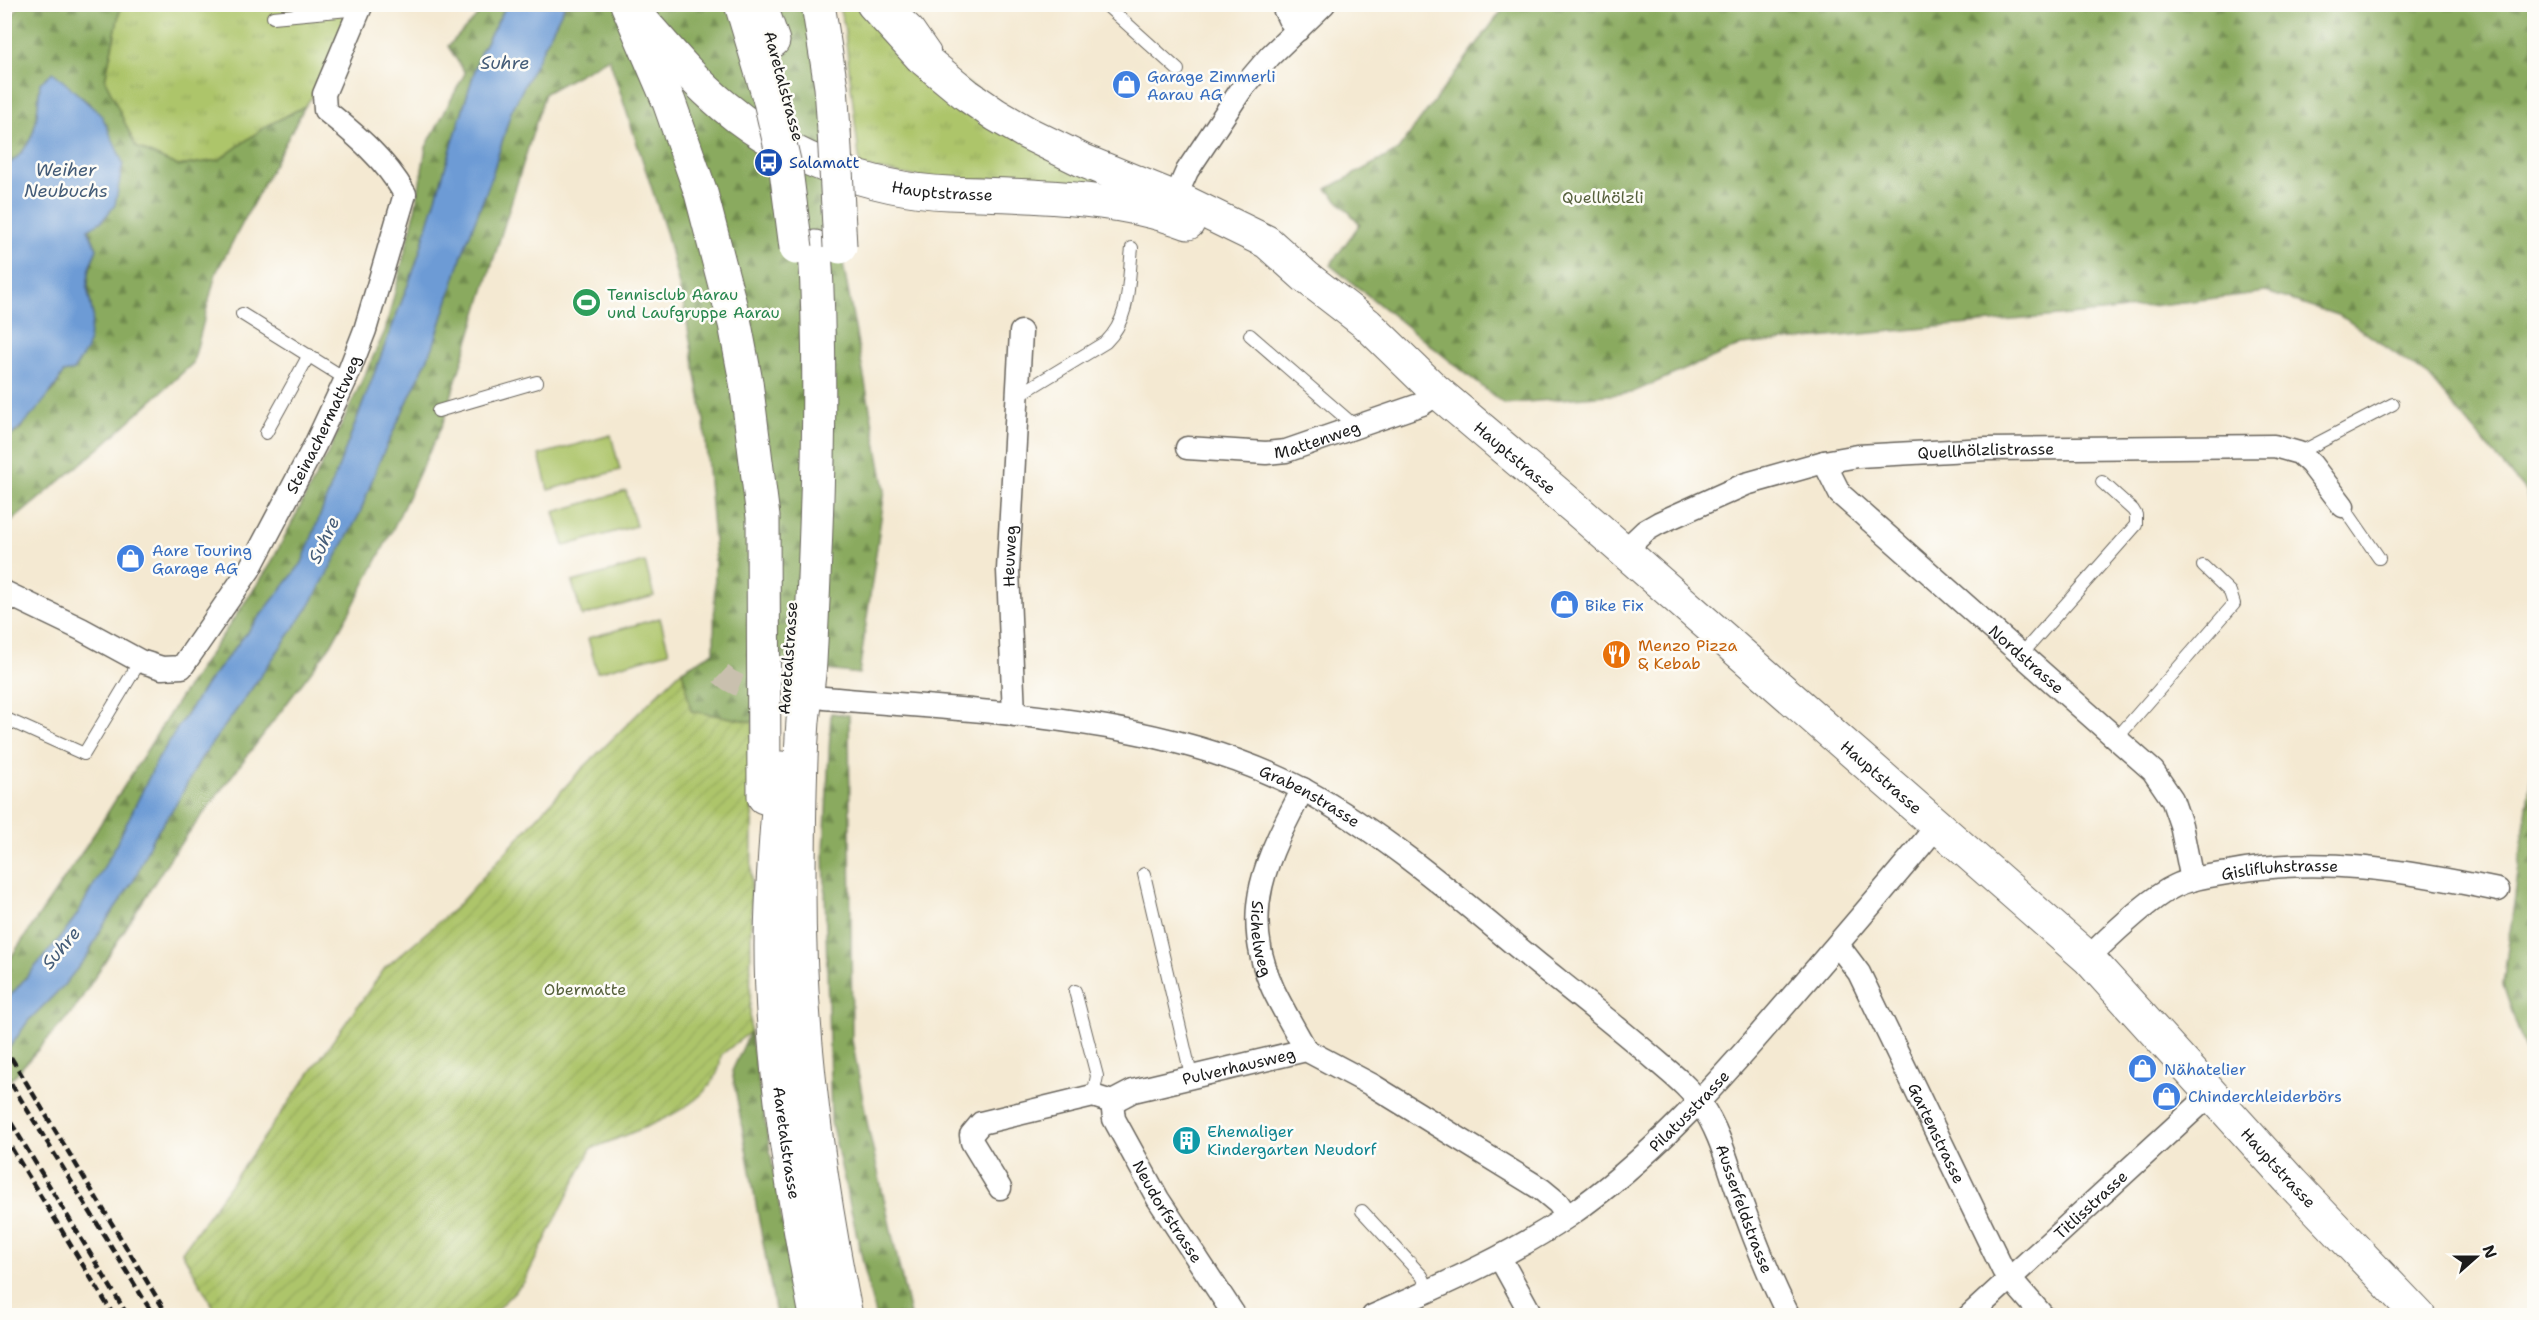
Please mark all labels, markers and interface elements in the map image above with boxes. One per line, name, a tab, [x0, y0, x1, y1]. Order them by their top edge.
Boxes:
street label: Aaretalstrasse	[759, 29, 809, 143]
water label: Suhre	[481, 51, 529, 75]
place label: Garage Zimmerli Aarau AG	[1147, 66, 1276, 105]
shop icon: Garage Zimmerli Aarau AG	[1110, 69, 1142, 101]
bus stop icon: Salamatt	[752, 146, 784, 178]
place label: Salamatt	[789, 152, 859, 173]
water label: Weiher Neubuchs	[24, 158, 108, 203]
street label: Hauptstrasse	[890, 176, 993, 205]
park label: Quellhölzli	[1562, 187, 1644, 208]
place label: Tennisclub Aarau und Laufgruppe Aarau	[607, 284, 780, 323]
sports icon: Tennisclub Aarau und Laufgruppe Aarau	[570, 287, 602, 319]
street label: Steinachermattweg	[281, 352, 365, 497]
street label: Mattenweg	[1273, 416, 1363, 463]
street label: Hauptstrasse	[1470, 417, 1561, 498]
street label: Quellhölzlistrasse	[1917, 438, 2054, 463]
water label: Suhre	[303, 513, 345, 567]
street label: Heuweg	[997, 524, 1021, 588]
place label: Aare Touring Garage AG	[152, 540, 252, 579]
shop icon: Aare Touring Garage AG	[115, 543, 147, 575]
shop icon: Bike Fix	[1548, 589, 1580, 621]
place label: Bike Fix	[1585, 595, 1644, 616]
street label: Aaretalstrasse	[774, 601, 802, 715]
street label: Nordstrasse	[1985, 620, 2069, 698]
place label: Menzo Pizza & Kebab	[1638, 635, 1738, 674]
restaurant icon: Menzo Pizza & Kebab	[1601, 638, 1633, 670]
street label: Hauptstrasse	[1836, 736, 1927, 818]
street label: Grabenstrasse	[1256, 760, 1364, 832]
street label: Gislifluhstrasse	[2219, 855, 2339, 884]
street label: Sichelweg	[1247, 899, 1277, 979]
water label: Suhre	[36, 922, 86, 974]
park label: Obermatte	[544, 979, 626, 1000]
street label: Pulverhausweg	[1180, 1042, 1298, 1089]
shop icon: Nähatelier	[2127, 1053, 2159, 1085]
place label: Nähatelier	[2164, 1059, 2246, 1080]
street label: Pilatusstrasse	[1644, 1065, 1734, 1156]
street label: Gartenstrasse	[1903, 1079, 1970, 1187]
shop icon: Chinderchleiderbörs	[2151, 1080, 2183, 1112]
street label: Aaretalstrasse	[769, 1085, 805, 1201]
place label: Chinderchleiderbörs	[2188, 1086, 2342, 1107]
place label: Ehemaliger Kindergarten Neudorf	[1207, 1121, 1378, 1160]
street label: Hauptstrasse	[2236, 1123, 2321, 1212]
building icon: Ehemaliger Kindergarten Neudorf	[1170, 1124, 1202, 1156]
street label: Ausserfeldstrasse	[1712, 1141, 1778, 1276]
street label: Neudorfstrasse	[1128, 1156, 1208, 1267]
street label: Titlisstrasse	[2049, 1165, 2132, 1243]
north arrow	[2446, 1227, 2506, 1287]
text: N	[2477, 1242, 2502, 1261]

